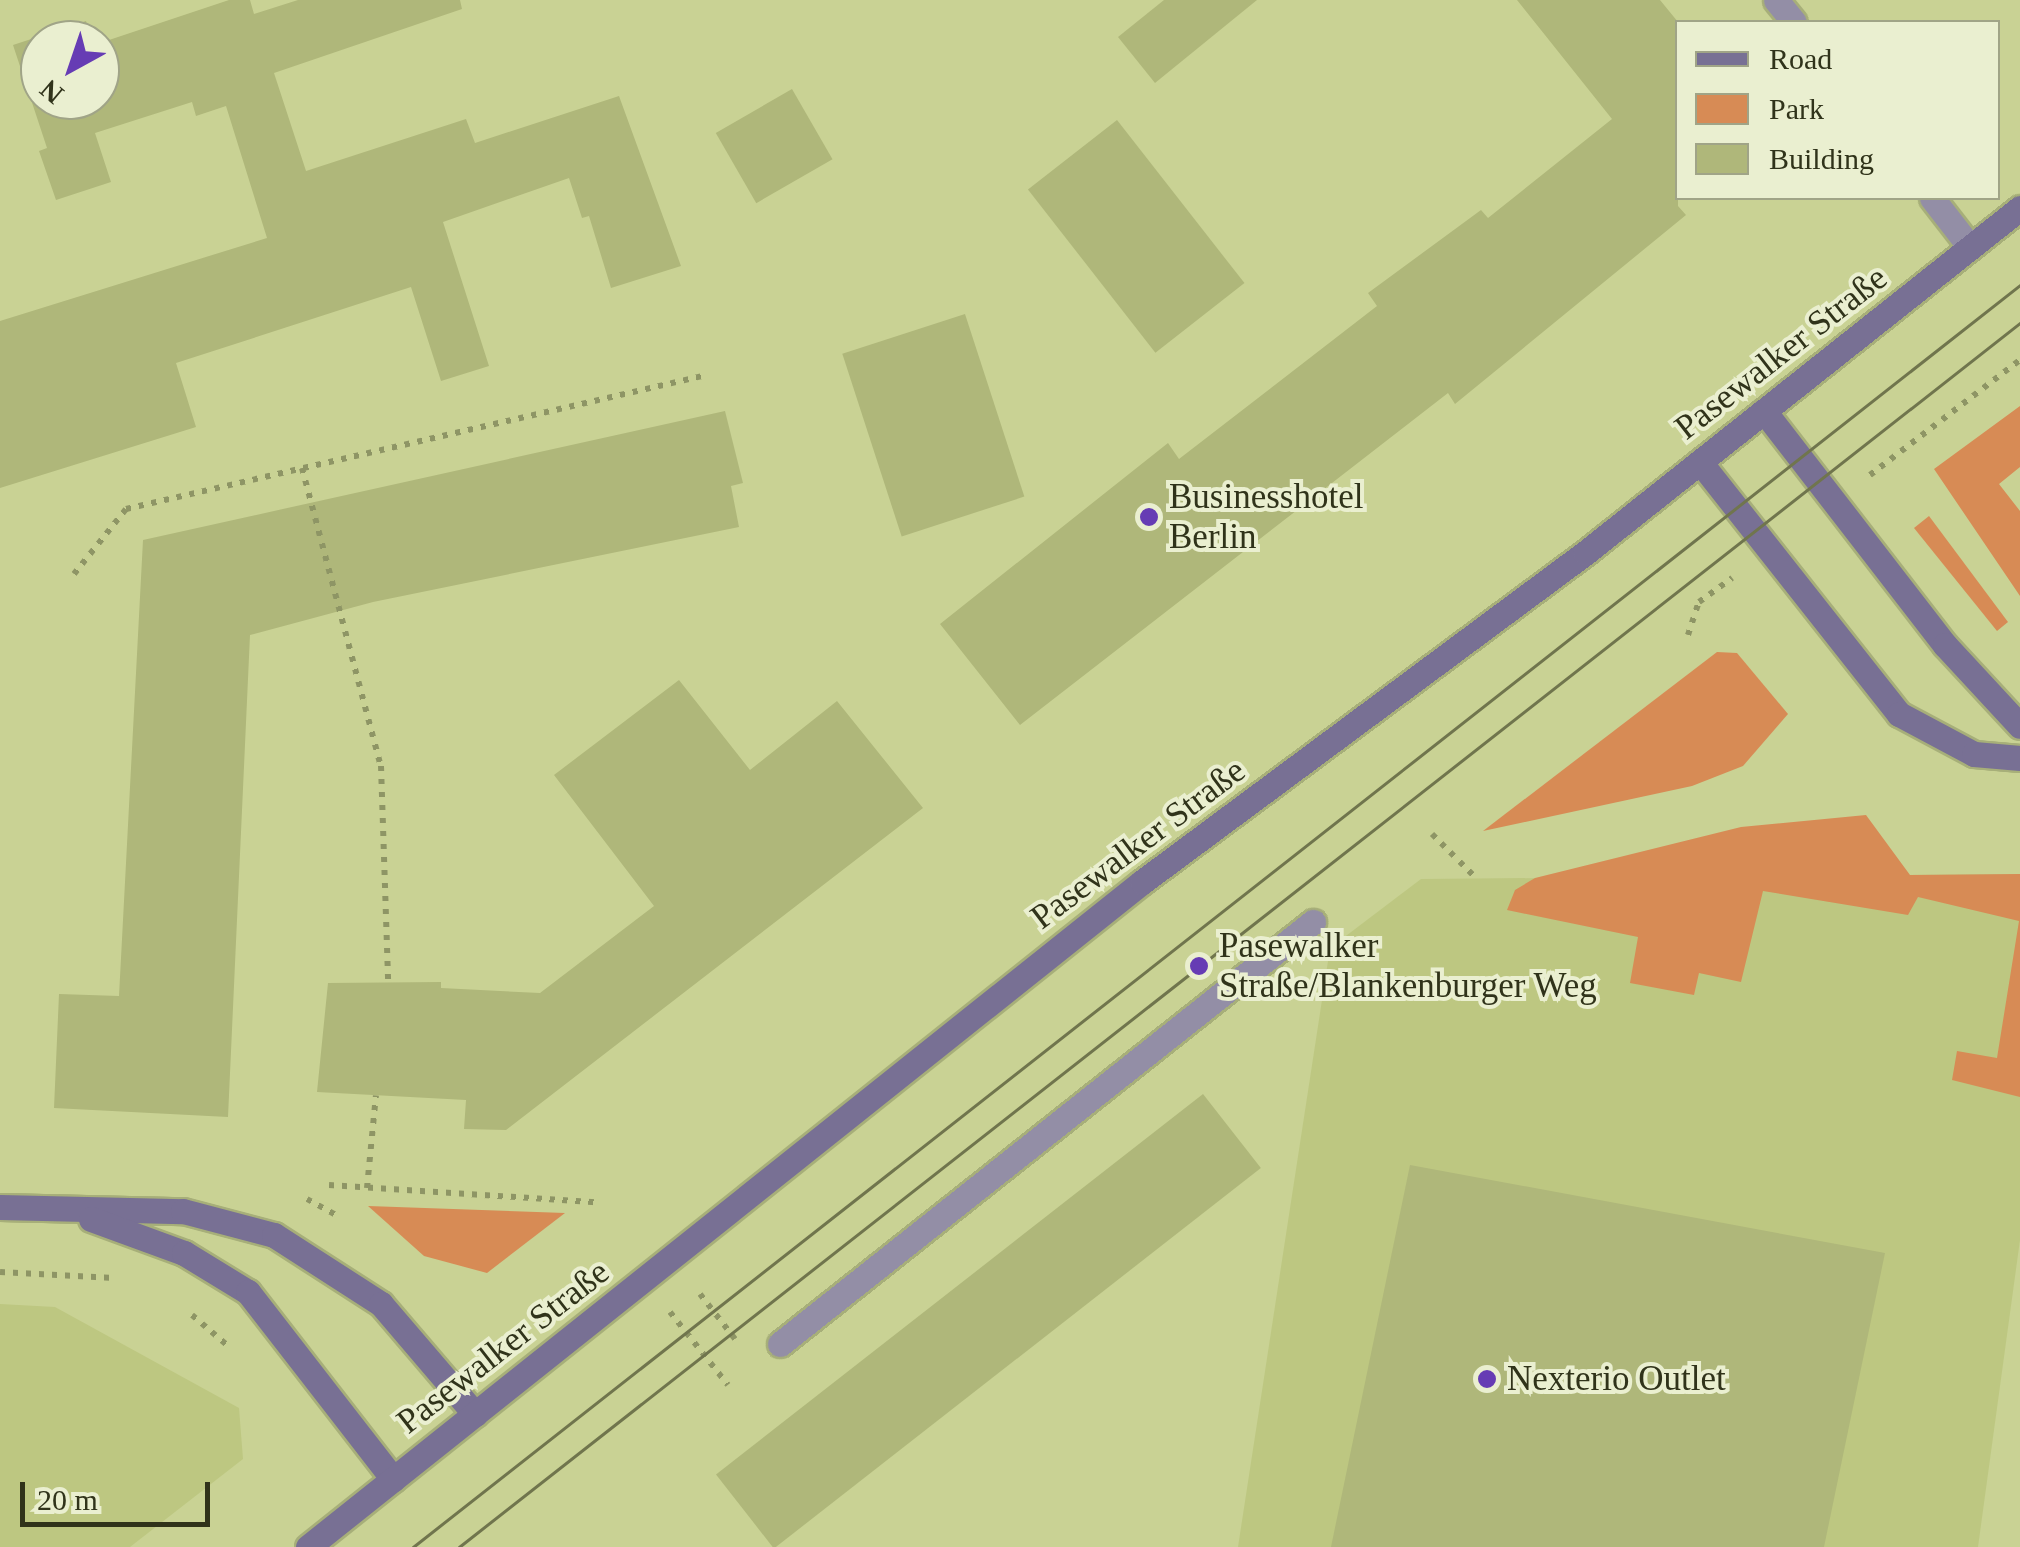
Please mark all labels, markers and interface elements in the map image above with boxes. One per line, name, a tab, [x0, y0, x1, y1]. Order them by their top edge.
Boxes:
north arrow	[20, 20, 120, 120]
legend	[1675, 20, 2000, 200]
text: Road	[1769, 42, 1832, 75]
text: N	[34, 73, 69, 110]
text: Park	[1769, 92, 1824, 125]
text: Building	[1769, 142, 1874, 175]
street label: Pasewalker Straße	[1667, 257, 1895, 449]
place label: Businesshotel Berlin	[1169, 476, 1363, 558]
marker: Businesshotel Berlin	[1138, 506, 1160, 528]
street label: Pasewalker Straße	[1023, 750, 1253, 938]
place label: Pasewalker Straße/Blankenburger Weg	[1219, 925, 1598, 1007]
marker: Pasewalker Straße/Blankenburger Weg	[1188, 955, 1210, 977]
street label: Pasewalker Straße	[389, 1251, 617, 1443]
place label: Nexterio Outlet	[1507, 1358, 1726, 1400]
marker: Nexterio Outlet	[1476, 1368, 1498, 1390]
scale bar	[25, 1462, 215, 1524]
text: 20 m	[37, 1483, 98, 1516]

